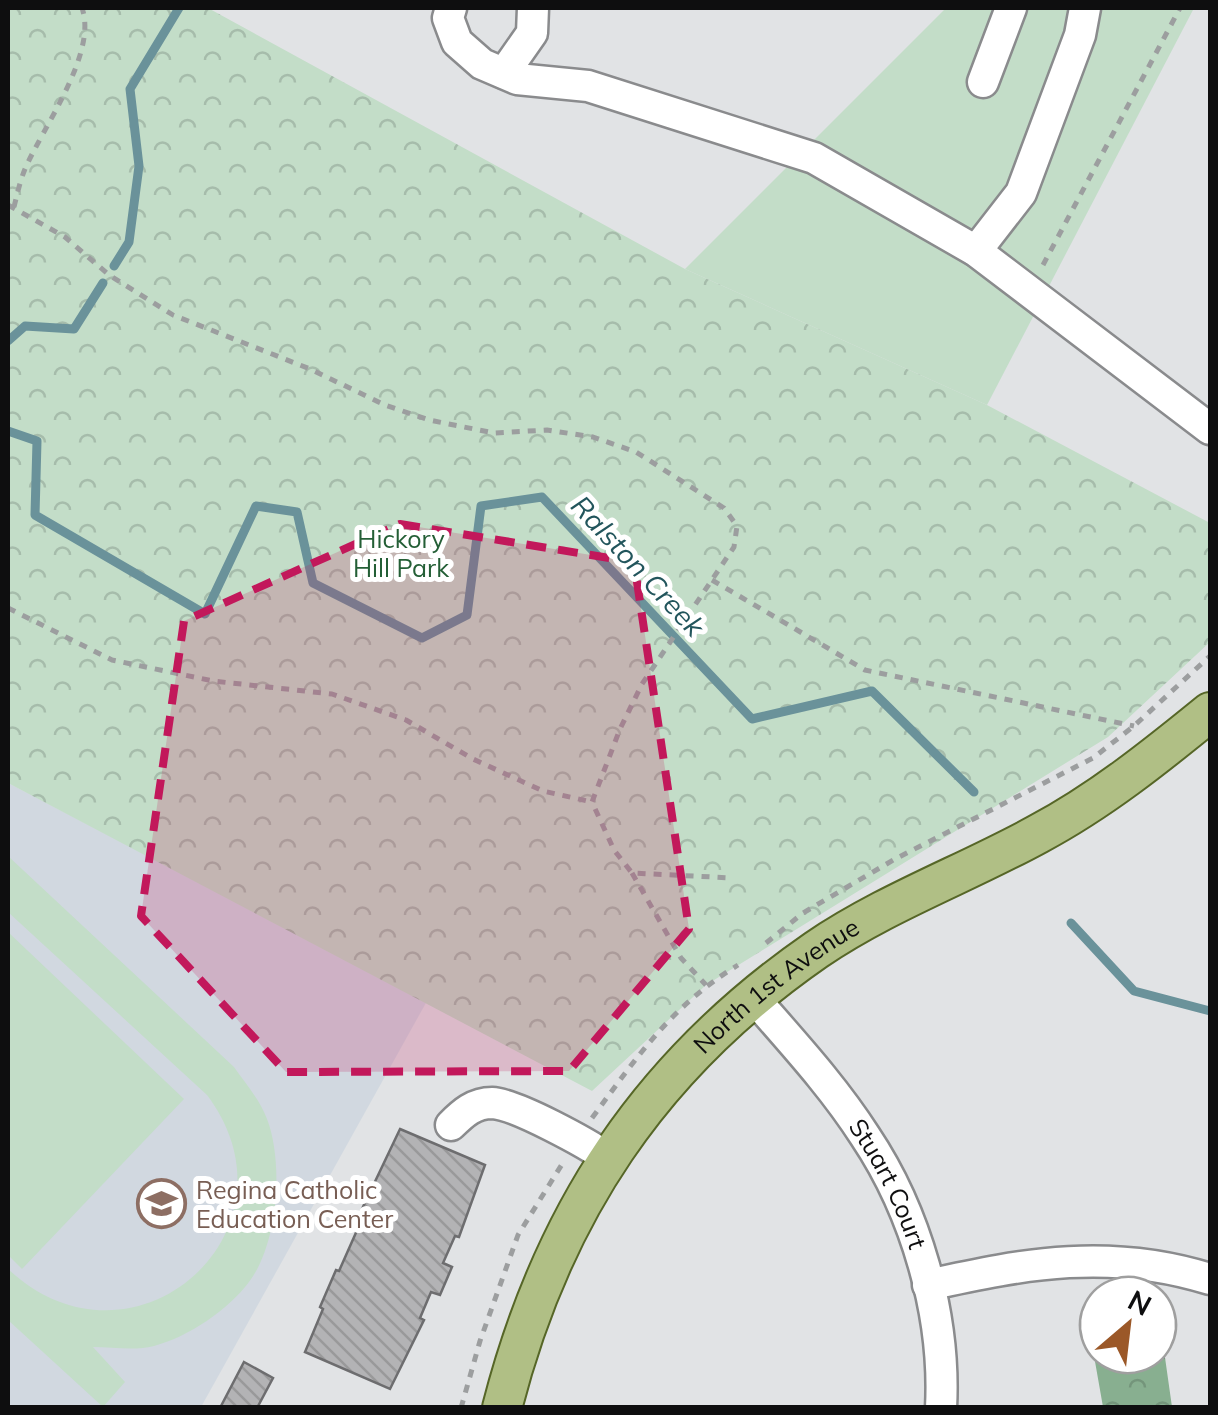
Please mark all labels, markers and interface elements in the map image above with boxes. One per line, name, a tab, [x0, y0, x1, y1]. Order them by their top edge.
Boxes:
water label: Ralston Creek	[564, 488, 714, 645]
park label: Hickory Hill Park	[353, 523, 450, 583]
street label: North 1st Avenue	[686, 911, 864, 1060]
street label: Stuart Court	[843, 1112, 934, 1253]
place label: Regina Catholic Education Center	[196, 1174, 393, 1234]
school or university icon: Regina Catholic Education Center	[135, 1178, 187, 1230]
north arrow	[1078, 1275, 1178, 1375]
text: N	[1122, 1282, 1158, 1323]

